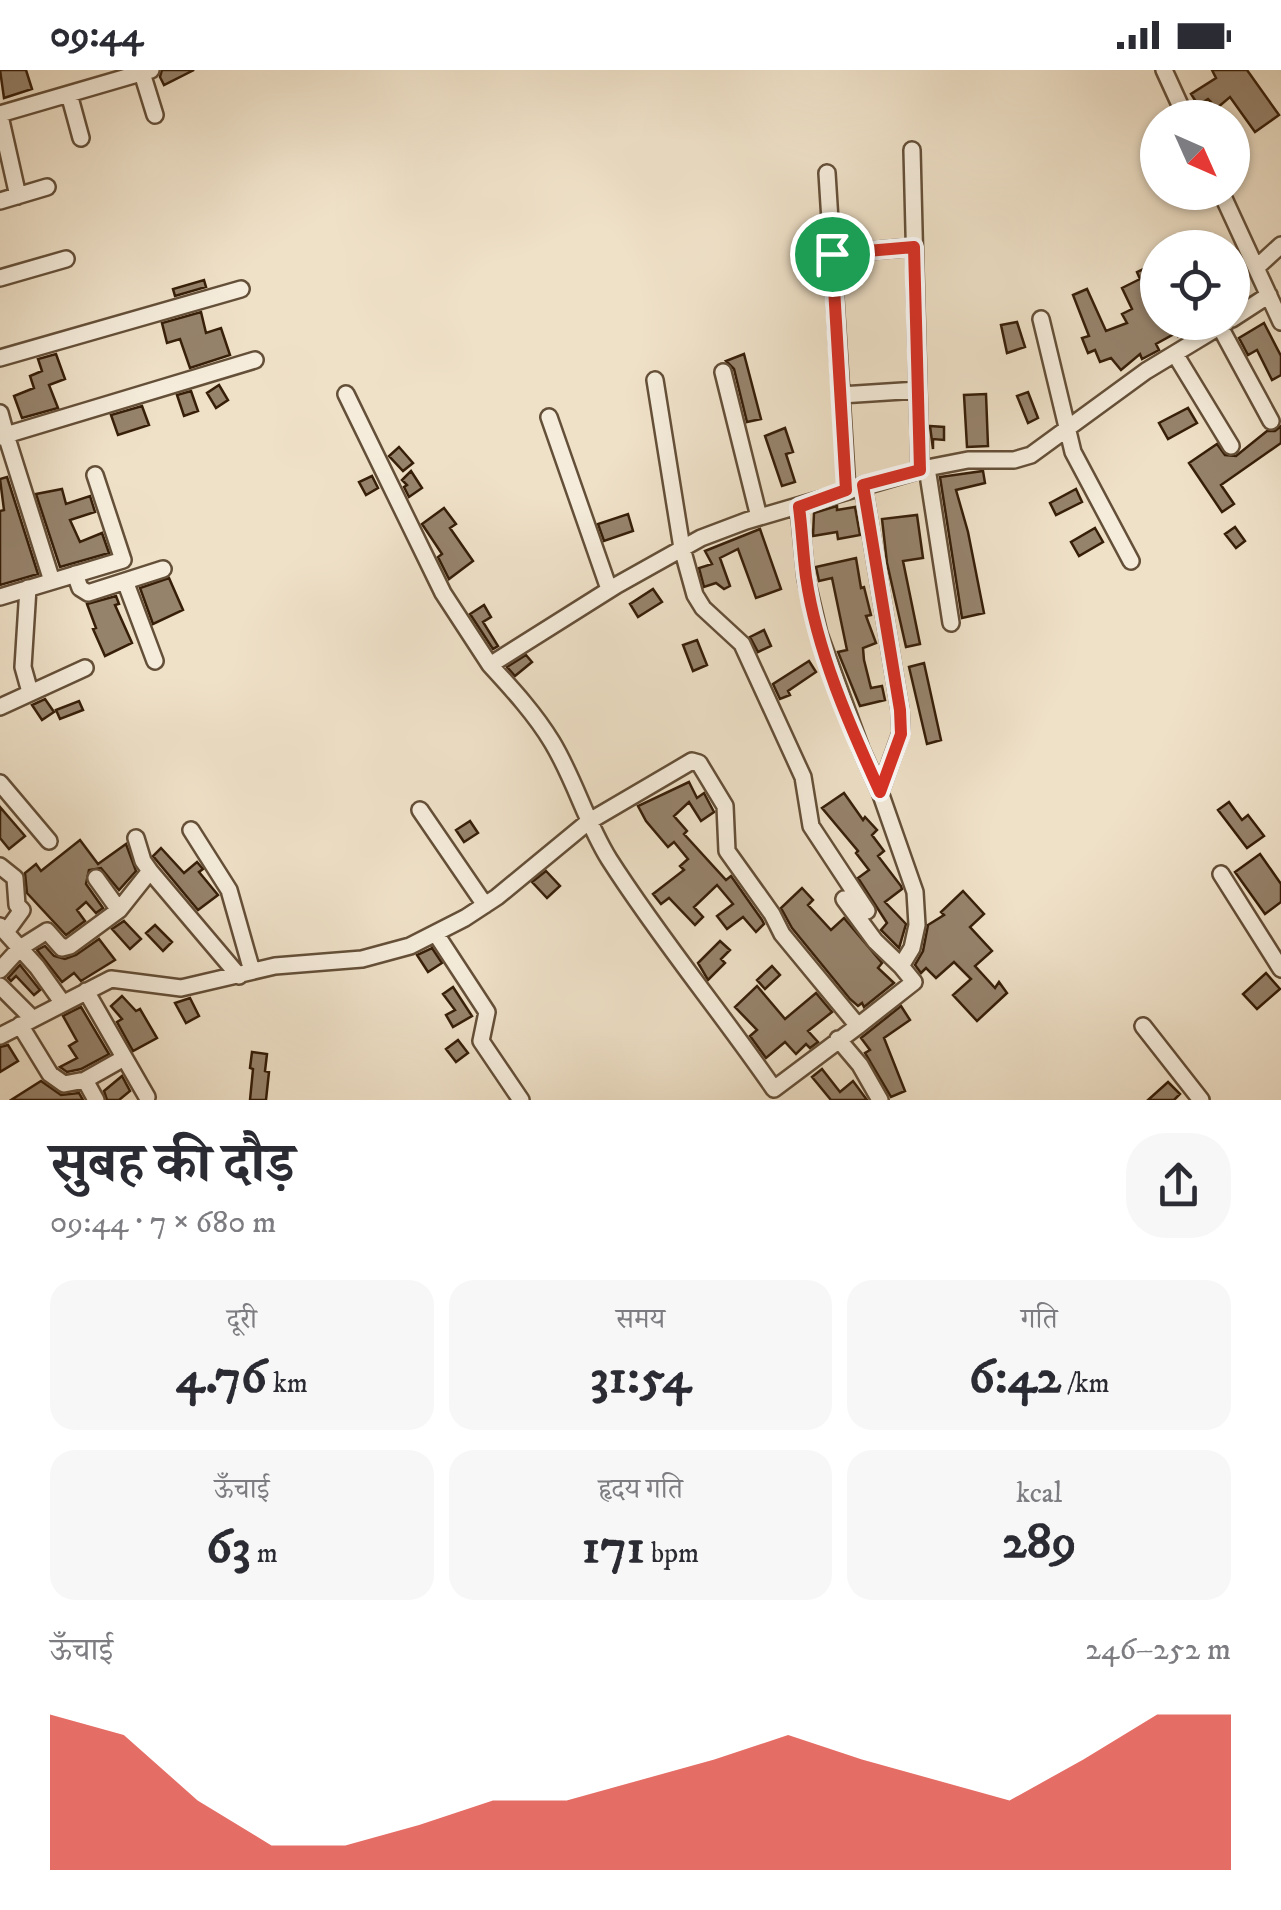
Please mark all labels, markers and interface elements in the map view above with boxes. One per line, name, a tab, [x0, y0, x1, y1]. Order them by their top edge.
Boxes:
text: 09:44	[50, 11, 143, 59]
north arrow	[1140, 100, 1250, 210]
map controls	[1140, 100, 1250, 340]
pin	[790, 212, 875, 297]
icon: arrive	[805, 227, 860, 282]
button: locate	[1140, 230, 1250, 340]
text: सुबह की दौड़	[50, 1131, 295, 1200]
button: share	[1126, 1133, 1231, 1238]
text: 09:44 · 7 × 680 m	[50, 1203, 276, 1243]
text: दूरी	[227, 1302, 257, 1337]
text: समय	[616, 1302, 665, 1337]
text: गति	[1021, 1302, 1057, 1337]
text: 4.76	[176, 1346, 267, 1409]
text: 31:54	[590, 1346, 691, 1409]
text: 6:42	[969, 1346, 1061, 1409]
text: km	[267, 1366, 308, 1401]
text: /km	[1061, 1366, 1110, 1401]
text: ऊँचाई	[214, 1472, 269, 1507]
text: हृदय गति	[598, 1472, 683, 1507]
text: kcal	[1016, 1476, 1062, 1511]
text: 289	[1002, 1511, 1076, 1574]
text: 63	[206, 1516, 251, 1579]
text: 171	[582, 1516, 645, 1579]
text: m	[251, 1536, 278, 1571]
text: bpm	[645, 1536, 699, 1571]
text: 246–252 m	[1085, 1630, 1231, 1670]
text: ऊँचाई	[50, 1631, 113, 1671]

